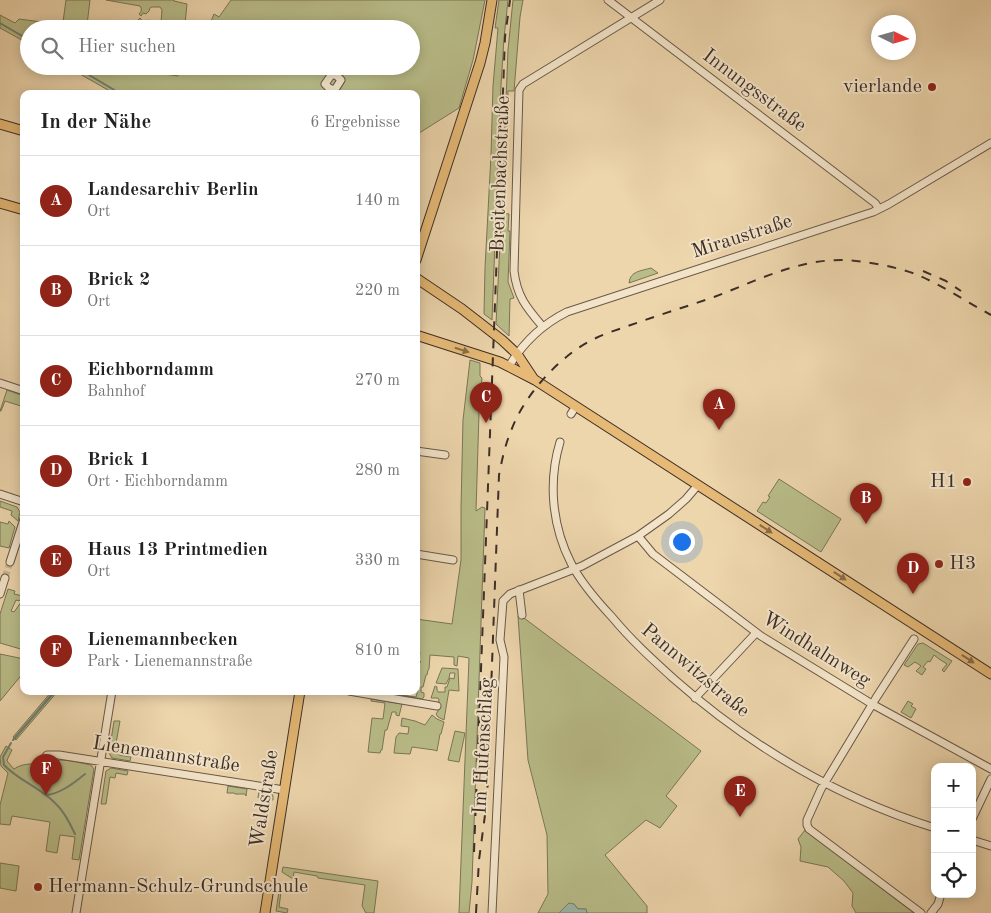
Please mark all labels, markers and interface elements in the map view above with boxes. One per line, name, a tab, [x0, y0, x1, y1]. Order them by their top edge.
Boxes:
north arrow	[871, 15, 916, 60]
search box	[20, 20, 420, 75]
icon: search	[38, 34, 66, 62]
text: Hier suchen	[78, 38, 176, 57]
street label: Innungsstraße	[698, 46, 810, 136]
place label: vierlande	[843, 77, 922, 97]
marker: vierlande	[926, 81, 938, 93]
street label: Breitenbachstraße	[488, 95, 514, 253]
text: In der Nähe	[40, 112, 151, 133]
text: 6 Ergebnisse	[310, 115, 400, 131]
text: Landesarchiv Berlin	[87, 181, 259, 200]
text: A	[50, 193, 62, 209]
text: 140 m	[355, 193, 400, 209]
text: Ort	[87, 204, 110, 220]
street label: Miraustraße	[689, 211, 795, 263]
text: Brick 2	[87, 271, 150, 290]
text: B	[50, 283, 62, 299]
text: 220 m	[355, 283, 400, 299]
text: Ort	[87, 294, 110, 310]
one-way arrow	[455, 346, 470, 354]
text: Eichborndamm	[87, 361, 214, 380]
text: C	[51, 373, 61, 389]
text: 270 m	[355, 373, 400, 389]
pin: C	[470, 382, 502, 423]
text: Bahnhof	[87, 384, 145, 400]
pin: A	[703, 389, 735, 430]
text: Brick 1	[87, 451, 150, 470]
text: D	[50, 463, 62, 479]
text: 280 m	[355, 463, 400, 479]
place label: H1	[930, 472, 957, 492]
text: Ort · Eichborndamm	[87, 474, 228, 490]
marker: H1	[961, 476, 973, 488]
pin: B	[850, 483, 882, 524]
one-way arrow	[759, 524, 773, 534]
your location	[669, 529, 695, 555]
text: Haus 13 Printmedien	[87, 541, 268, 560]
text: E	[50, 553, 62, 569]
text: 330 m	[355, 553, 400, 569]
pin: D	[897, 553, 929, 594]
place label: H3	[949, 554, 976, 574]
marker: H3	[933, 558, 945, 570]
text: Ort	[87, 564, 110, 580]
one-way arrow	[833, 572, 847, 581]
street label: Windhalmweg	[758, 609, 874, 691]
street label: Pannwitzstraße	[637, 620, 753, 722]
text: Lienemannbecken	[87, 631, 238, 650]
text: F	[51, 643, 61, 659]
text: 810 m	[355, 643, 400, 659]
text: Park · Lienemannstraße	[87, 654, 252, 670]
one-way arrow	[961, 654, 975, 664]
street label: Im Hufenschlag	[470, 677, 498, 815]
street label: Lienemannstraße	[91, 733, 241, 777]
street label: Waldstraße	[247, 749, 283, 849]
pin: F	[30, 754, 62, 795]
map controls	[931, 763, 976, 898]
button: +	[931, 763, 976, 808]
pin: E	[724, 776, 756, 817]
button: −	[931, 808, 976, 853]
button: locate	[931, 853, 976, 898]
place label: Hermann-Schulz-Grundschule	[48, 877, 308, 897]
marker: Hermann-Schulz-Grundschule	[32, 881, 44, 893]

